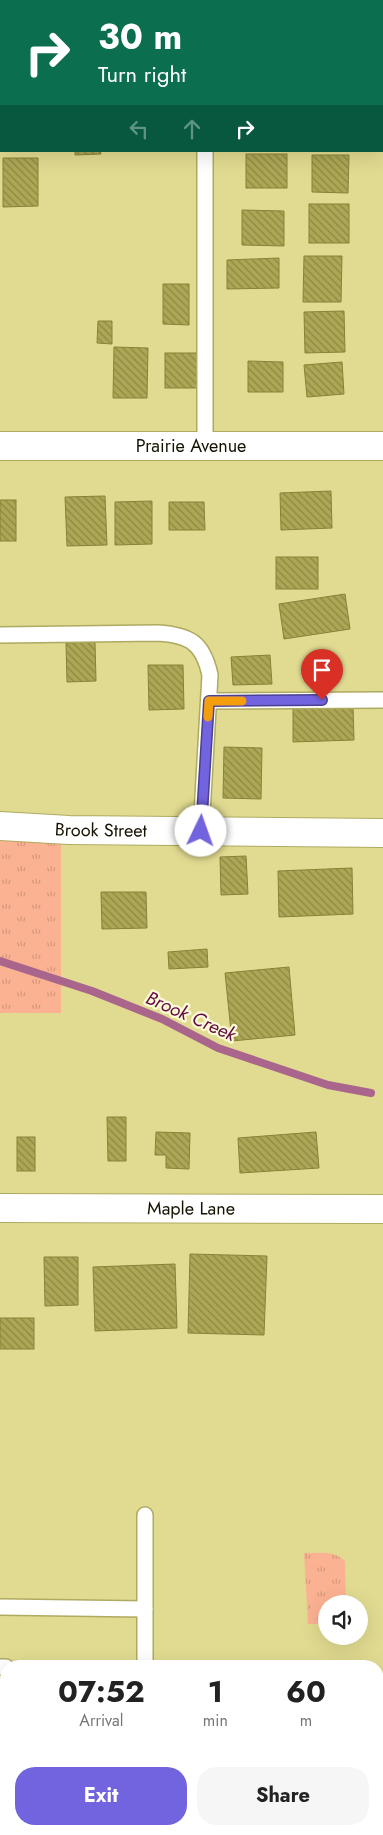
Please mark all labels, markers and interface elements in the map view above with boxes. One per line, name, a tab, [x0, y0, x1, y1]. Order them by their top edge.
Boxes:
text: 30 m	[98, 12, 182, 62]
icon: right	[15, 20, 80, 85]
text: Turn right	[98, 58, 186, 90]
icon: left	[125, 115, 153, 143]
icon: ahead	[178, 115, 206, 143]
icon: right	[231, 115, 259, 143]
street label: Prairie Avenue	[136, 433, 246, 459]
pin	[301, 649, 343, 700]
icon: arrive	[308, 656, 336, 684]
position arrow	[174, 804, 226, 856]
street label: Brook Street	[54, 816, 148, 844]
water label: Brook Creek	[142, 984, 241, 1048]
street label: Maple Lane	[147, 1195, 235, 1222]
map controls	[318, 1595, 368, 1645]
button: sound	[318, 1595, 368, 1645]
text: 07:52	[58, 1670, 145, 1713]
text: 1	[208, 1670, 223, 1713]
text: 60	[286, 1670, 326, 1713]
text: Arrival	[79, 1709, 123, 1732]
text: min	[203, 1709, 228, 1732]
text: m	[300, 1709, 312, 1732]
button: Exit	[15, 1767, 187, 1825]
button: Share	[197, 1767, 369, 1825]

